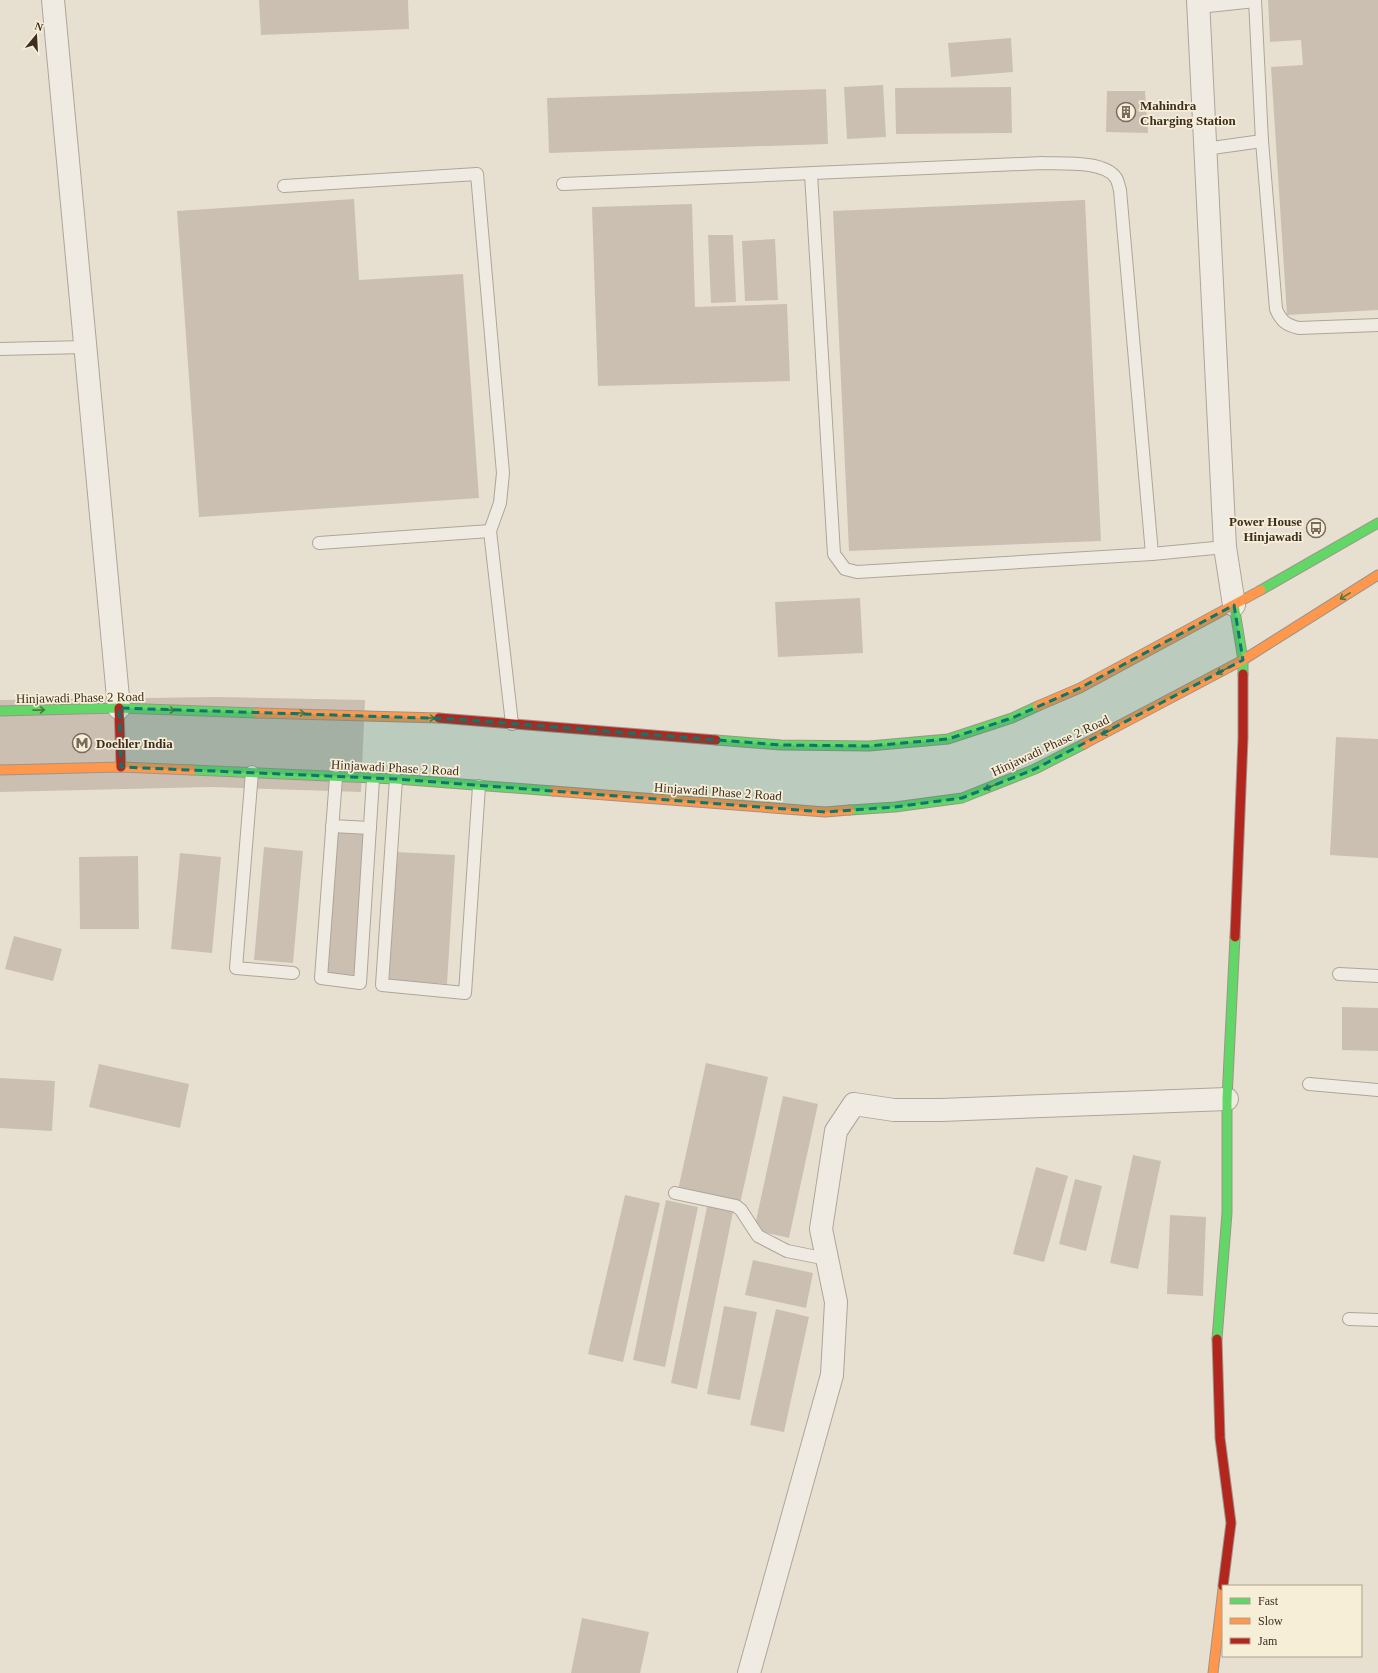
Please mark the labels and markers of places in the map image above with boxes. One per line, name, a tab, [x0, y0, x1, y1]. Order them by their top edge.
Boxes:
place label: Mahindra Charging Station	[1140, 98, 1236, 128]
building icon: Mahindra Charging Station	[1115, 101, 1137, 123]
place label: Power House Hinjawadi	[1229, 514, 1302, 544]
bus stop icon: Power House Hinjawadi	[1305, 517, 1327, 539]
metro station icon: Doehler India	[71, 732, 93, 754]
place label: Doehler India	[96, 736, 173, 751]

